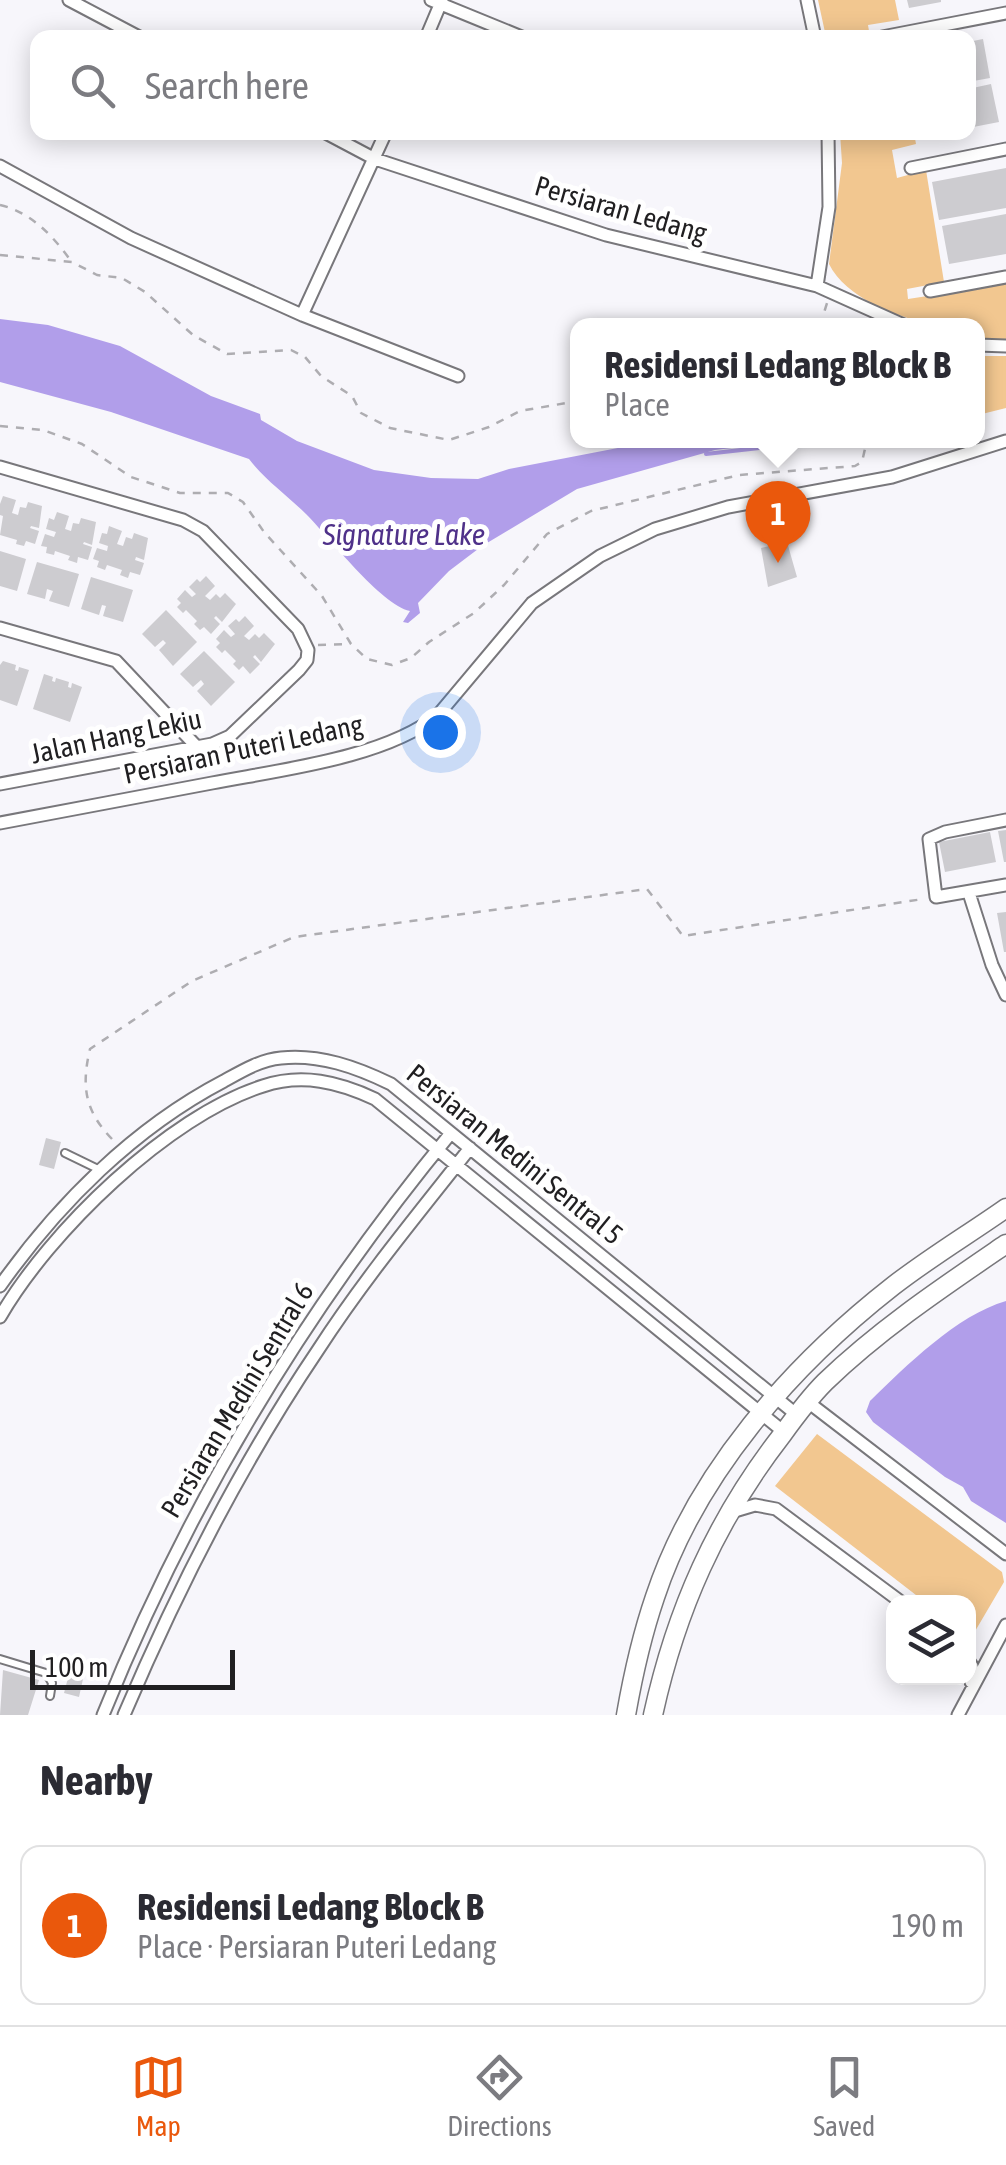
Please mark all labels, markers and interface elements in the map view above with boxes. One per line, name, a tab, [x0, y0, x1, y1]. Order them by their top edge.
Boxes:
search box	[30, 30, 976, 140]
icon: search	[65, 58, 120, 113]
text: Search here	[145, 64, 309, 107]
street label: Persiaran Ledang	[531, 169, 711, 249]
popup	[570, 318, 985, 448]
text: Residensi Ledang Block B	[604, 343, 951, 386]
text: Place	[604, 386, 670, 423]
pin: 1	[746, 480, 810, 563]
water label: Signature Lake	[322, 517, 485, 551]
street label: Jalan Hang Lekiu	[28, 702, 204, 770]
your location	[415, 707, 466, 758]
street label: Persiaran Puteri Ledang	[121, 708, 365, 790]
street label: Persiaran Medini Sentral 5	[401, 1057, 629, 1251]
street label: Persiaran Medini Sentral 6	[154, 1277, 320, 1523]
map controls	[886, 1595, 976, 1685]
button: layers	[886, 1595, 976, 1685]
scale bar	[30, 1645, 235, 1690]
text: 100 m	[45, 1651, 108, 1683]
text: Nearby	[40, 1756, 153, 1804]
text: Residensi Ledang Block B	[137, 1885, 483, 1928]
text: 1	[67, 1907, 82, 1944]
text: 190 m	[891, 1907, 964, 1944]
text: Place · Persiaran Puteri Ledang	[137, 1928, 496, 1965]
tab: Map	[131, 2050, 186, 2142]
tab: Directions	[447, 2050, 552, 2142]
tab: Saved	[813, 2050, 875, 2142]

